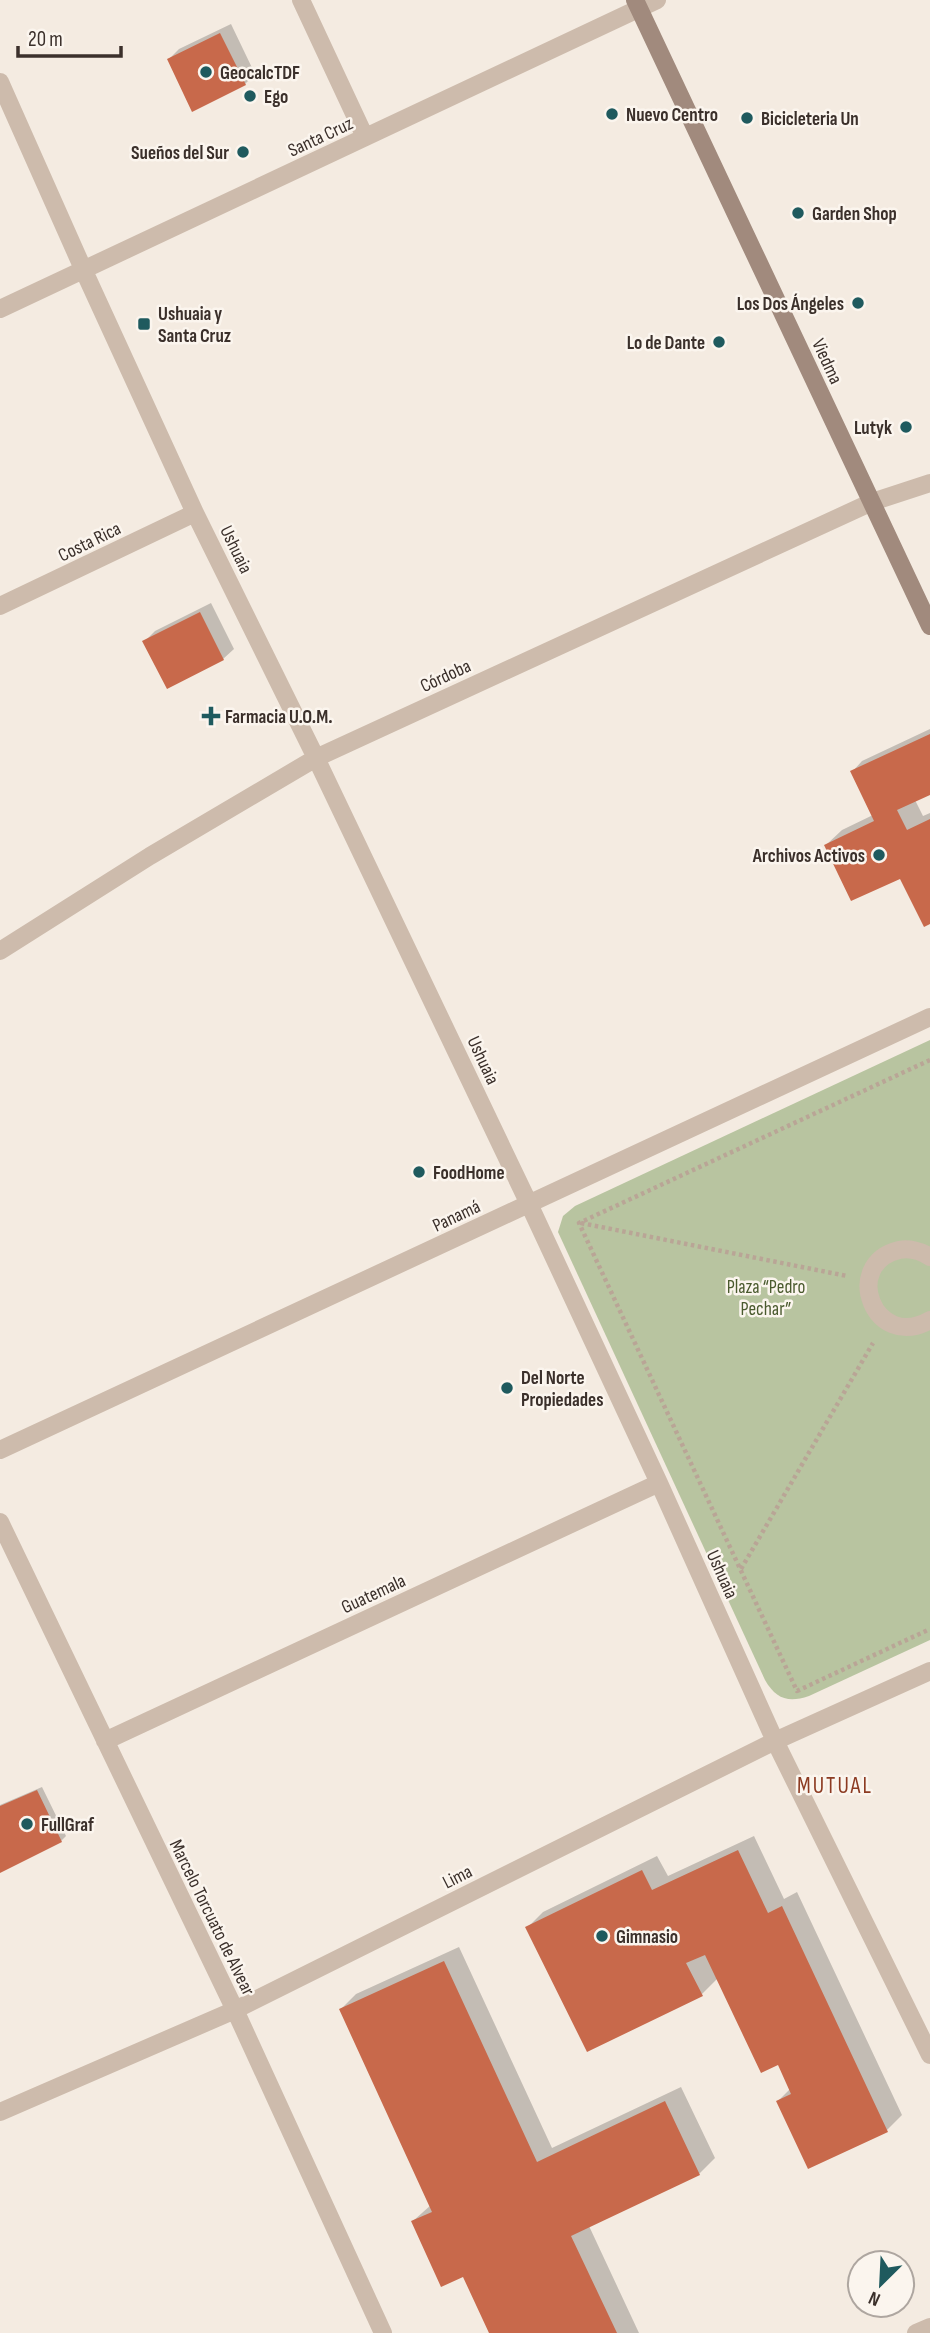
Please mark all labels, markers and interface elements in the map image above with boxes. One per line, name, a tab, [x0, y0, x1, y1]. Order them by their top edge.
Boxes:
scale bar	[18, 14, 121, 58]
text: 20 m	[28, 27, 63, 52]
place label: GeocalcTDF	[220, 62, 300, 85]
marker: GeocalcTDF	[198, 64, 214, 80]
place label: Ego	[264, 86, 288, 109]
marker: Ego	[242, 88, 258, 104]
place label: Nuevo Centro	[626, 104, 718, 127]
marker: Nuevo Centro	[604, 106, 620, 122]
place label: Bicicleteria Un	[761, 108, 859, 131]
marker: Bicicleteria Un	[739, 110, 755, 126]
street label: Santa Cruz	[284, 112, 357, 162]
place label: Sueños del Sur	[131, 142, 229, 165]
marker: Sueños del Sur	[235, 144, 251, 160]
place label: Garden Shop	[812, 203, 897, 226]
marker: Garden Shop	[790, 205, 806, 221]
place label: Los Dos Ángeles	[737, 293, 844, 316]
marker: Los Dos Ángeles	[850, 295, 866, 311]
place label: Ushuaia y Santa Cruz	[158, 303, 231, 348]
marker: Ushuaia y Santa Cruz	[136, 316, 152, 332]
place label: Lo de Dante	[627, 332, 705, 355]
marker: Lo de Dante	[711, 334, 727, 350]
street label: Viedma	[806, 335, 847, 388]
place label: Lutyk	[854, 417, 892, 440]
marker: Lutyk	[898, 419, 914, 435]
street label: Costa Rica	[55, 517, 125, 567]
street label: Ushuaia	[214, 522, 257, 577]
street label: Córdoba	[417, 655, 475, 698]
place label: Farmacia U.O.M.	[225, 706, 333, 729]
marker: Farmacia U.O.M.	[203, 708, 219, 724]
place label: Archivos Activos	[752, 845, 865, 868]
marker: Archivos Activos	[871, 847, 887, 863]
street label: Ushuaia	[462, 1033, 504, 1088]
place label: FoodHome	[433, 1162, 505, 1185]
marker: FoodHome	[411, 1164, 427, 1180]
street label: Panamá	[429, 1195, 484, 1237]
park label: Plaza “Pedro Pechar”	[727, 1276, 805, 1321]
place label: Del Norte Propiedades	[521, 1367, 603, 1412]
marker: Del Norte Propiedades	[499, 1380, 515, 1396]
street label: Ushuaia	[701, 1547, 742, 1602]
street label: Guatemala	[338, 1569, 409, 1619]
district label: MUTUAL	[797, 1772, 873, 1800]
place label: FullGraf	[41, 1814, 95, 1837]
marker: FullGraf	[19, 1816, 35, 1832]
street label: Marcelo Torcuato de Alvear	[164, 1836, 260, 2000]
street label: Lima	[439, 1860, 476, 1894]
place label: Gimnasio	[616, 1926, 678, 1949]
marker: Gimnasio	[594, 1928, 610, 1944]
north arrow	[846, 2249, 916, 2319]
text: N	[865, 2286, 884, 2311]

